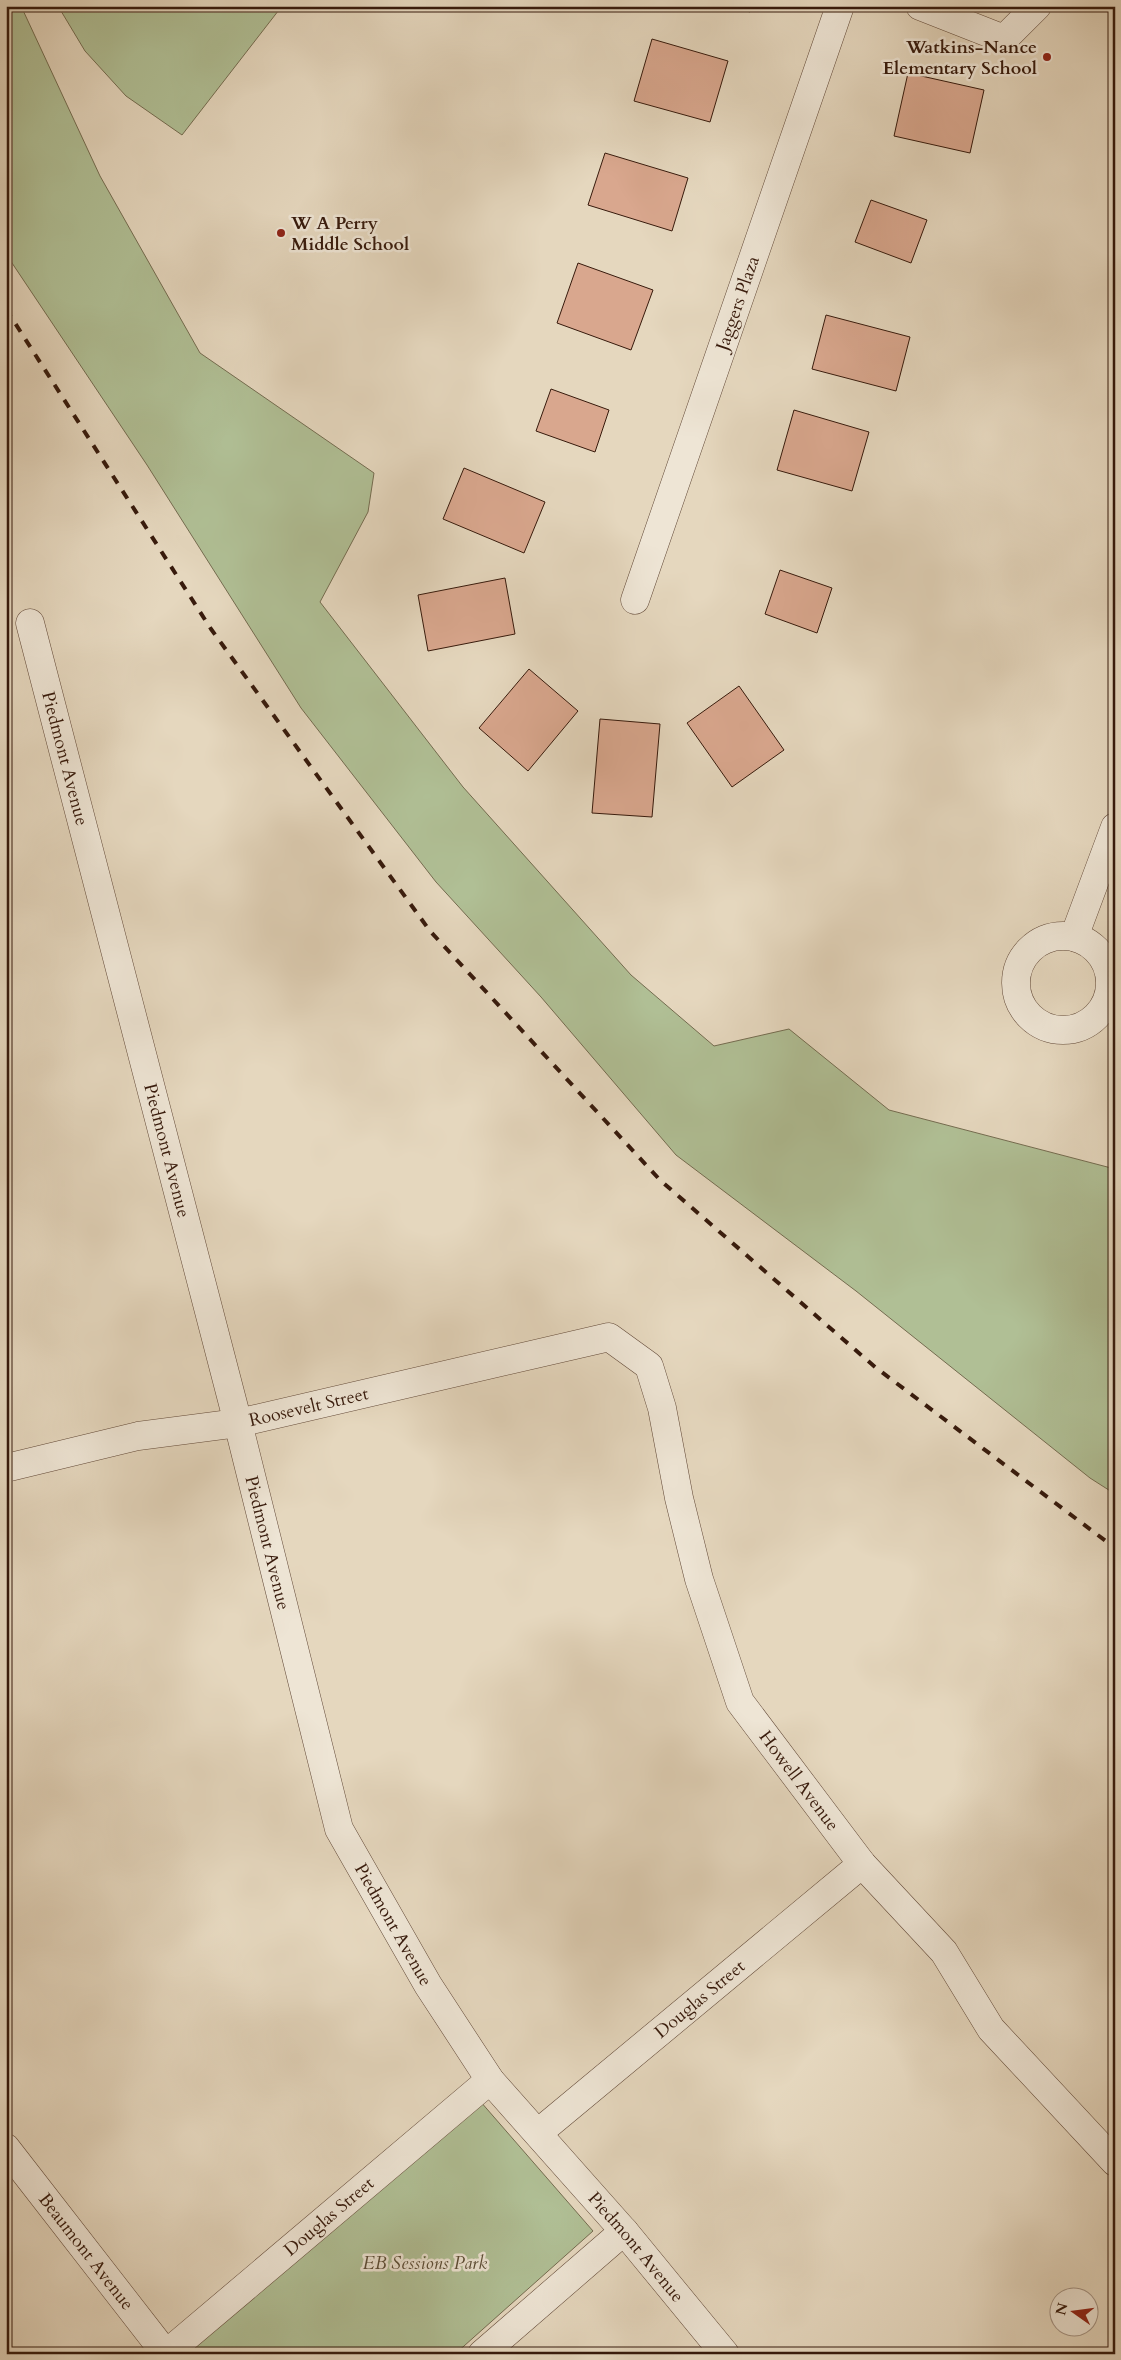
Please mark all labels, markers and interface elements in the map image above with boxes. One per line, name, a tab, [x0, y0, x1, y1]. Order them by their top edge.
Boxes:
place label: Watkins-Nance Elementary School	[883, 35, 1037, 81]
marker: Watkins-Nance Elementary School	[1041, 51, 1053, 63]
place label: W A Perry Middle School	[290, 211, 409, 257]
marker: W A Perry Middle School	[275, 227, 287, 239]
street label: Jaggers Plaza	[709, 252, 766, 357]
street label: Piedmont Avenue	[35, 689, 94, 828]
street label: Piedmont Avenue	[137, 1081, 196, 1220]
street label: Roosevelt Street	[246, 1381, 371, 1433]
street label: Piedmont Avenue	[239, 1473, 296, 1613]
street label: Howell Avenue	[753, 1726, 845, 1836]
street label: Piedmont Avenue	[348, 1859, 438, 1991]
street label: Douglas Street	[649, 1954, 751, 2044]
street label: Douglas Street	[279, 2171, 380, 2262]
street label: Piedmont Avenue	[582, 2187, 690, 2308]
street label: Beaumont Avenue	[32, 2188, 139, 2316]
park label: EB Sessions Park	[363, 2251, 487, 2276]
north arrow	[1048, 2288, 1098, 2338]
text: N	[1051, 2301, 1073, 2317]

